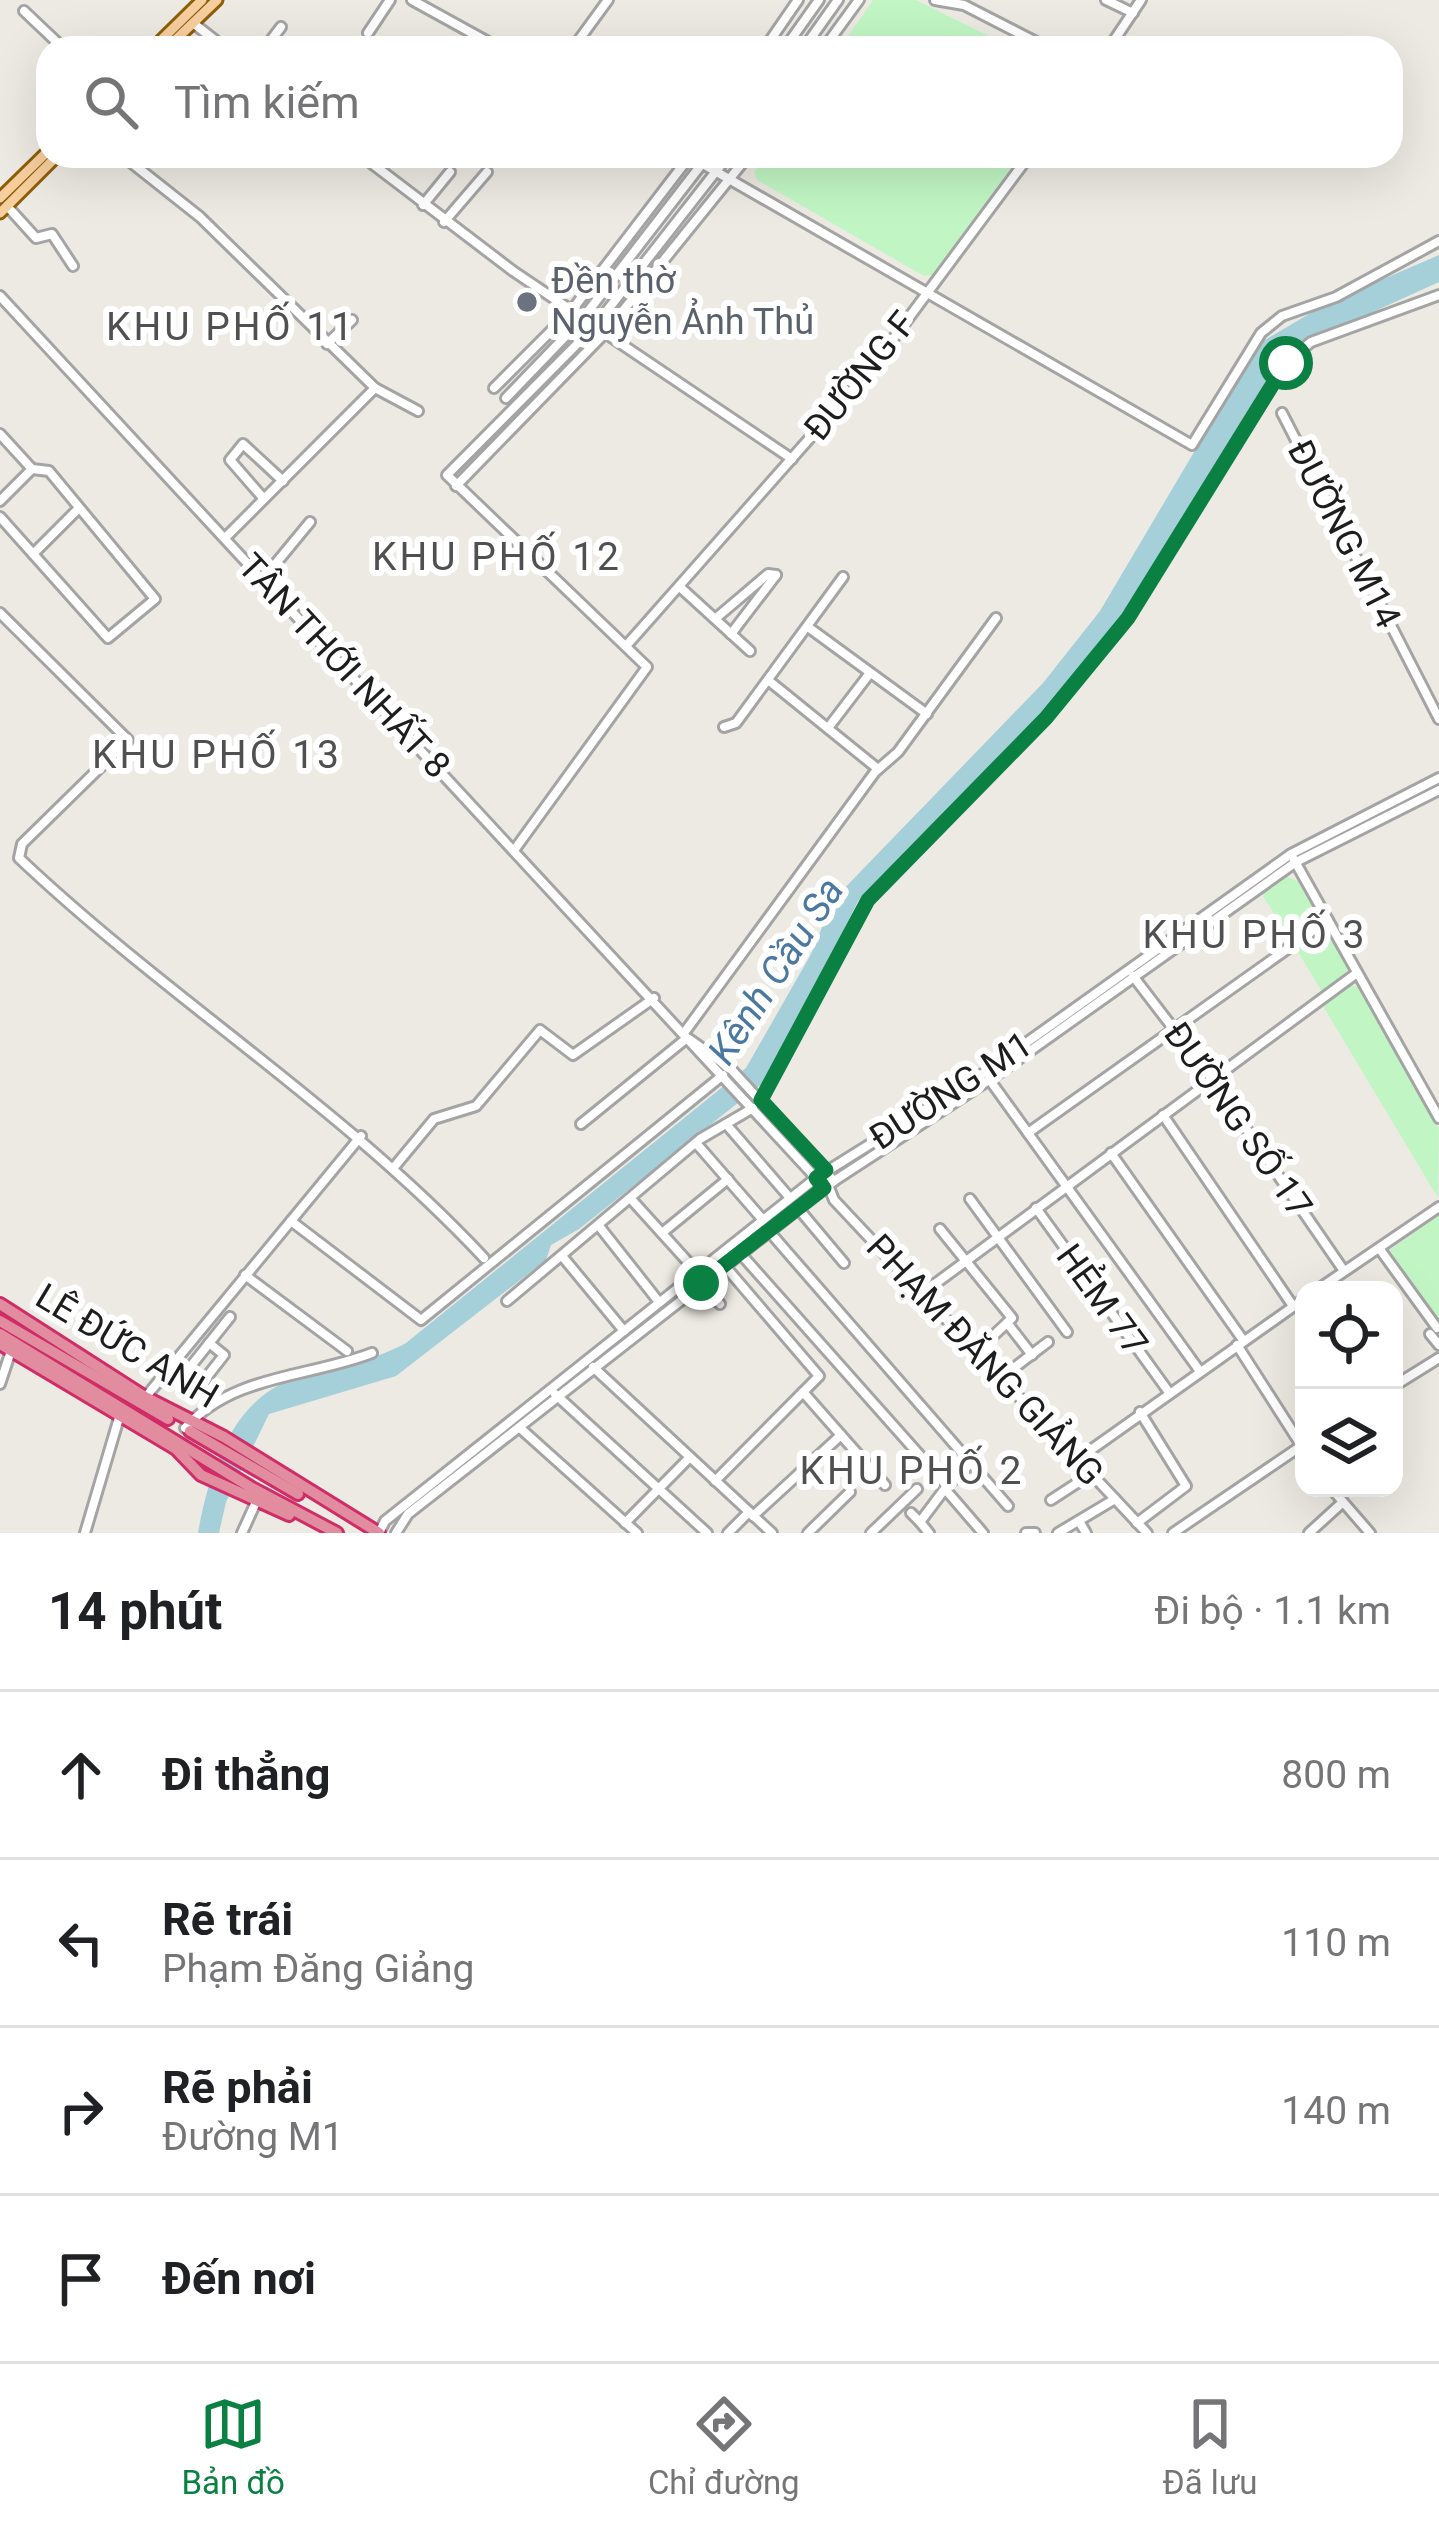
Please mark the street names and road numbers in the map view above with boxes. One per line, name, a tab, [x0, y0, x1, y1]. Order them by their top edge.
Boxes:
street label: ĐƯỜNG F	[795, 303, 924, 449]
street label: ĐƯỜNG M14	[1279, 433, 1410, 635]
street label: TÂN THỚI NHẤT 8	[229, 543, 461, 787]
street label: ĐƯỜNG SỐ 17	[1155, 1012, 1324, 1226]
street label: ĐƯỜNG M1	[862, 1022, 1040, 1159]
street label: PHẠM ĐĂNG GIẢNG	[858, 1224, 1114, 1494]
street label: HẺM 77	[1048, 1235, 1159, 1364]
street label: LÊ ĐỨC ANH	[28, 1274, 226, 1417]

